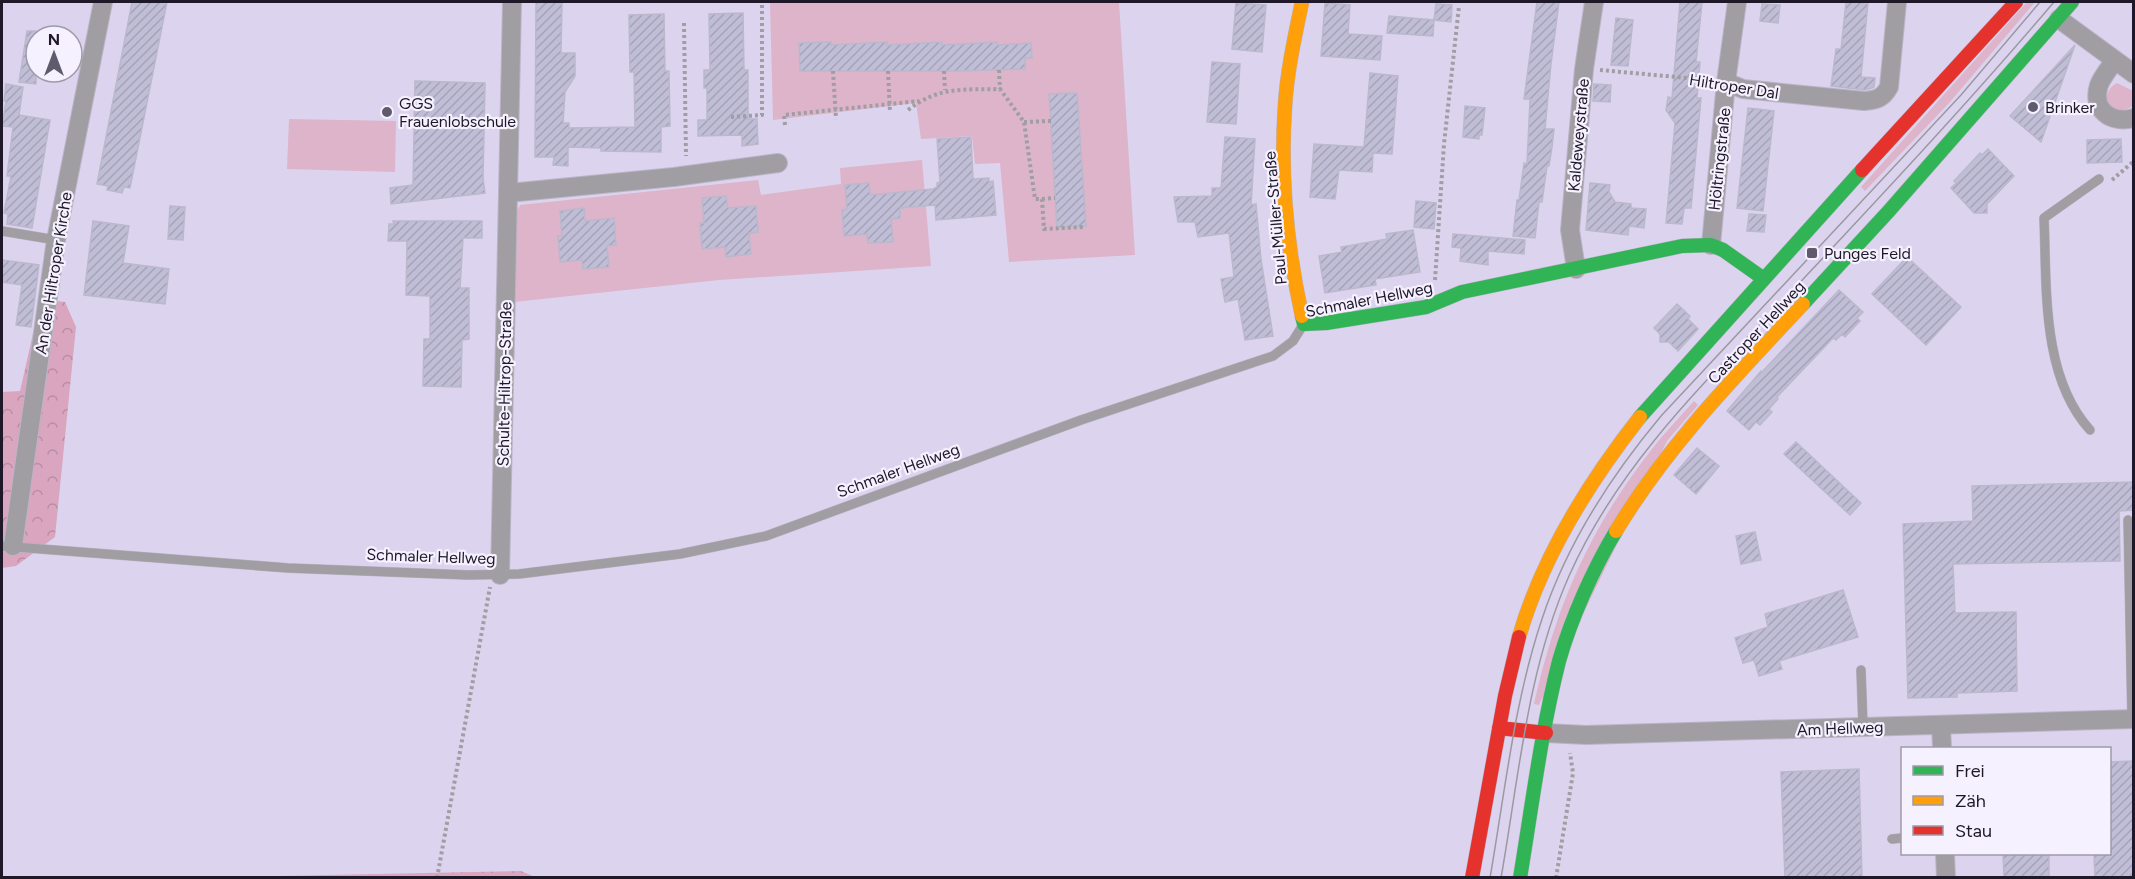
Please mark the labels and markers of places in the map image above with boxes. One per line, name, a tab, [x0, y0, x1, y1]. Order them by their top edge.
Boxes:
place label: GGS Frauenlobschule	[399, 94, 516, 131]
place label: Brinker	[2045, 98, 2095, 117]
marker: Brinker	[2026, 100, 2040, 114]
marker: GGS Frauenlobschule	[380, 105, 394, 119]
place label: Punges Feld	[1824, 244, 1911, 263]
marker: Punges Feld	[1805, 246, 1819, 260]

